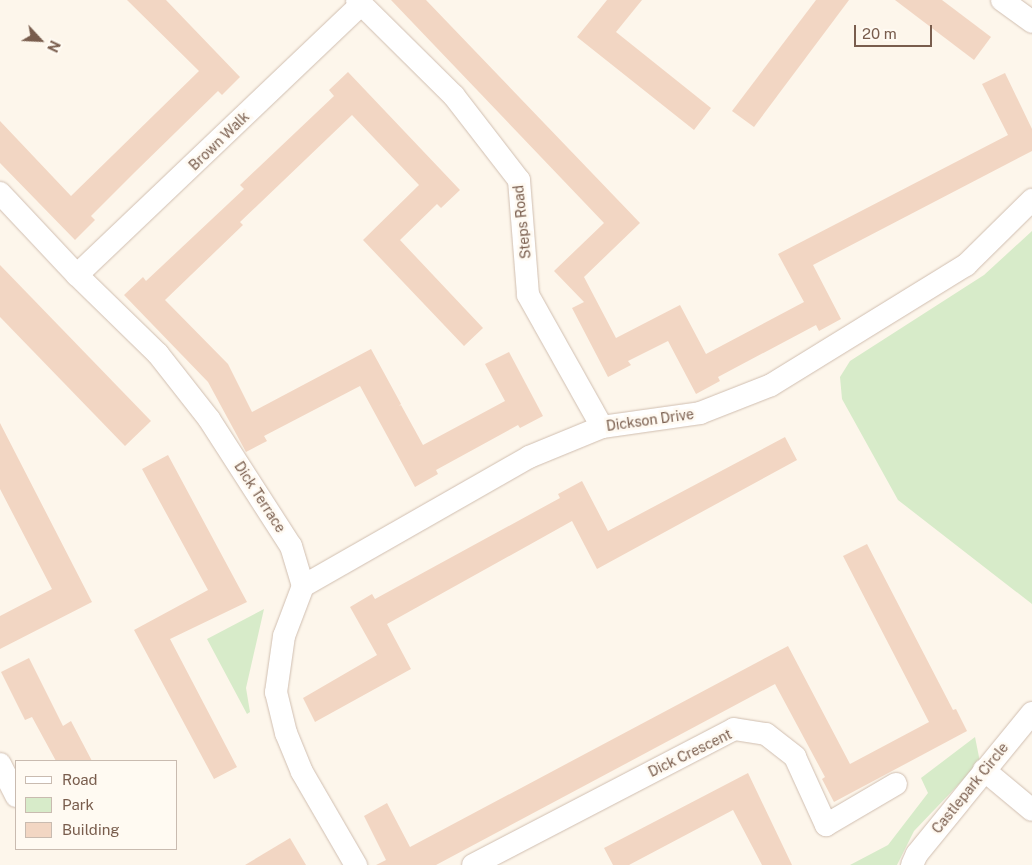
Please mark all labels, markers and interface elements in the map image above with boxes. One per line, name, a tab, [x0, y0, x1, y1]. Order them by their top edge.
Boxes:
north arrow	[15, 15, 65, 65]
scale bar	[857, 15, 934, 47]
text: 20 m	[862, 25, 897, 42]
text: N	[44, 38, 63, 55]
street label: Brown Walk	[185, 108, 253, 174]
street label: Steps Road	[510, 184, 534, 260]
street label: Dickson Drive	[605, 406, 695, 434]
street label: Dick Terrace	[231, 458, 289, 536]
street label: Dick Crescent	[646, 726, 734, 780]
street label: Castlepark Circle	[928, 739, 1012, 837]
legend	[15, 760, 178, 850]
text: Road	[62, 771, 98, 788]
text: Park	[62, 796, 94, 813]
text: Building	[62, 821, 120, 838]

